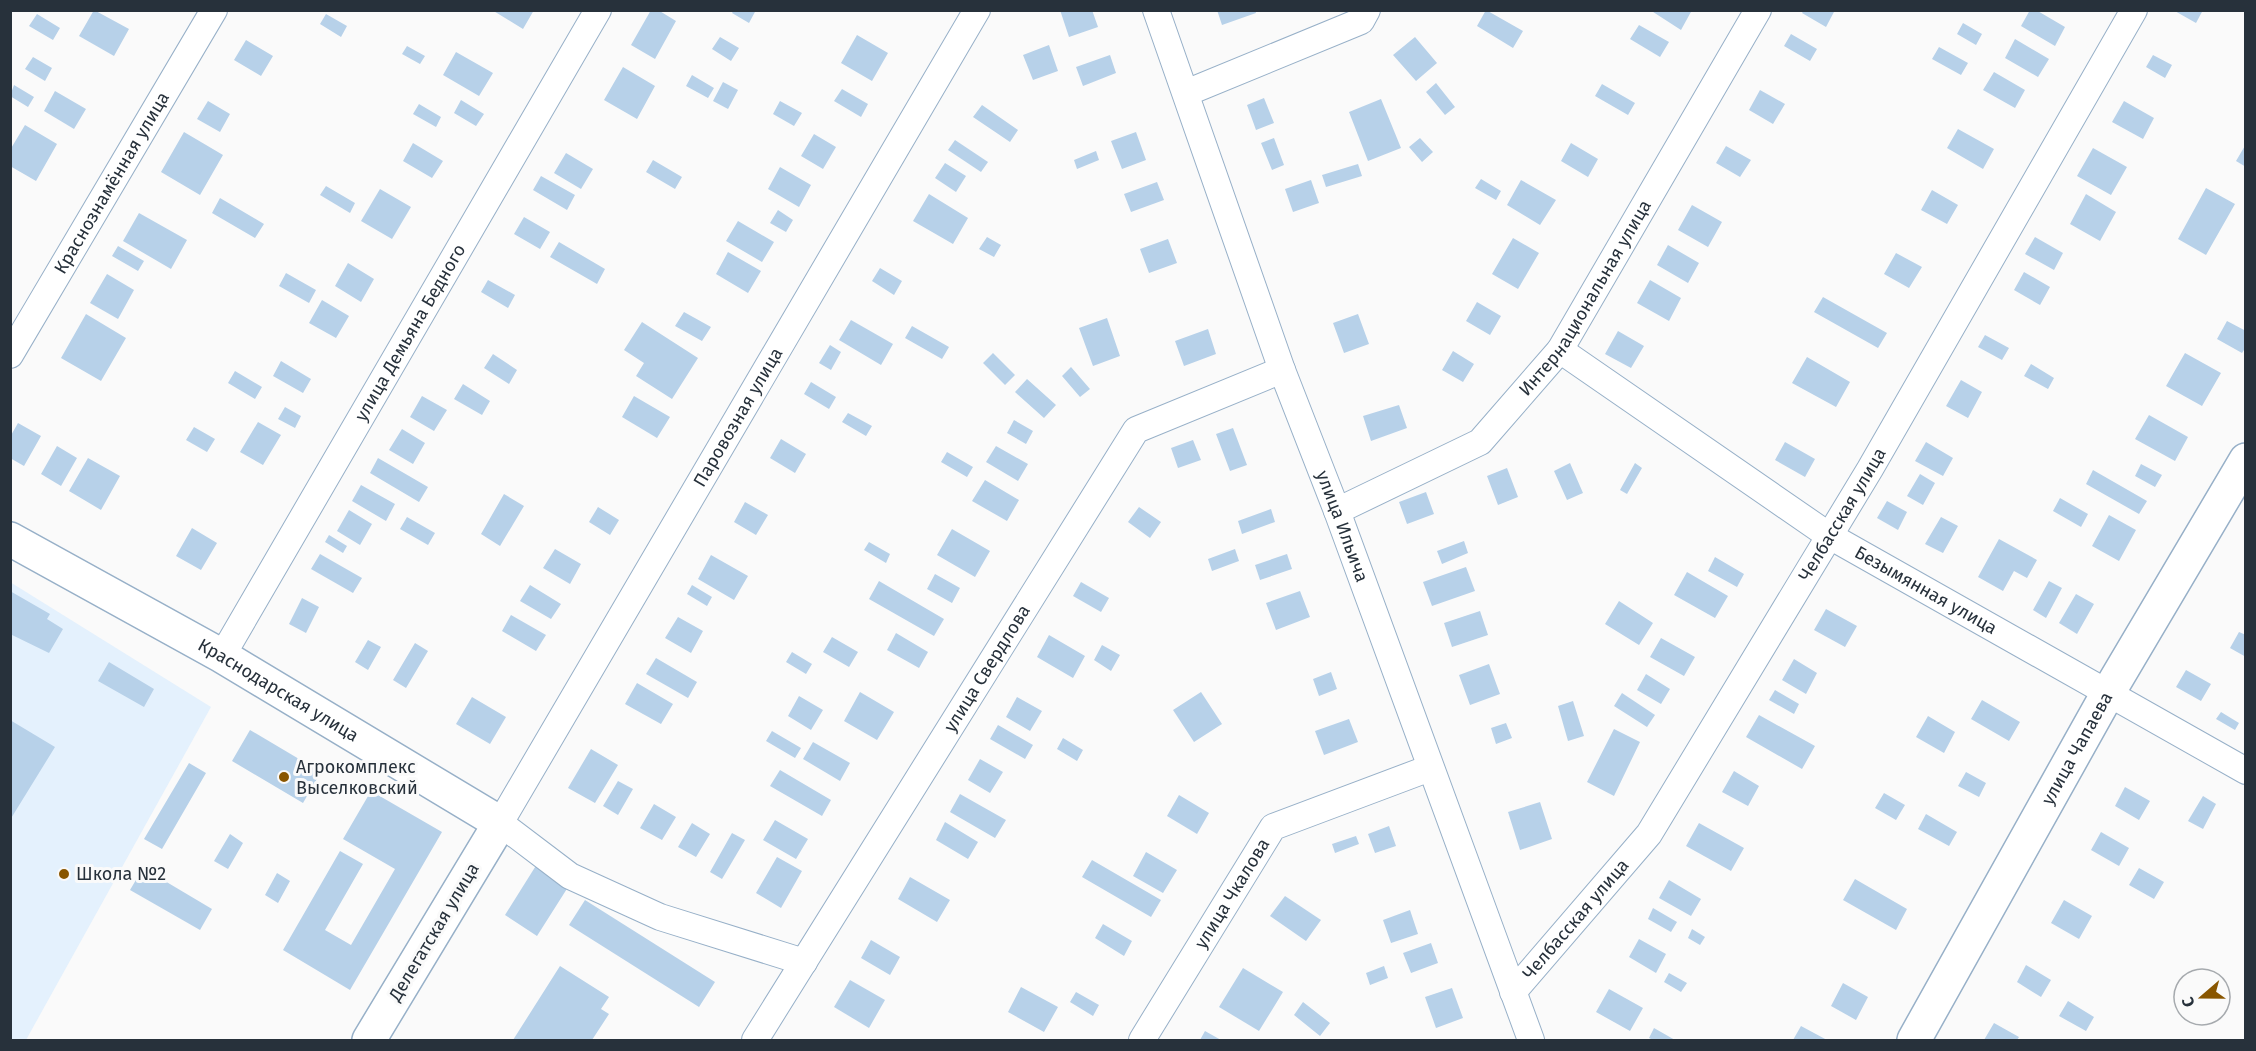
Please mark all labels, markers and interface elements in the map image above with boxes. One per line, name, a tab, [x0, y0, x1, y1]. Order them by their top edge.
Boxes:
street label: Краснознамённая улица	[49, 88, 174, 278]
street label: Интернациональная улица	[1514, 196, 1656, 400]
street label: улица Демьяна Бедного	[350, 240, 470, 425]
street label: Паровозная улица	[689, 344, 787, 491]
street label: Челбасская улица	[1794, 444, 1891, 585]
street label: улица Ильича	[1311, 467, 1373, 585]
street label: Безымянная улица	[1851, 541, 2001, 639]
street label: улица Свердлова	[939, 601, 1035, 736]
street label: Краснодарская улица	[194, 634, 363, 747]
street label: улица Чапаева	[2037, 688, 2117, 809]
place label: Агрокомплекс Выселковский	[296, 756, 418, 799]
marker: Агрокомплекс Выселковский	[277, 770, 291, 784]
street label: улица Чкалова	[1190, 834, 1274, 953]
street label: Челбасская улица	[1518, 855, 1633, 984]
street label: Делегатская улица	[384, 859, 484, 1006]
place label: Школа №2	[76, 863, 166, 885]
marker: Школа №2	[57, 867, 71, 881]
north arrow	[2172, 967, 2232, 1027]
text: С	[2178, 994, 2199, 1010]

